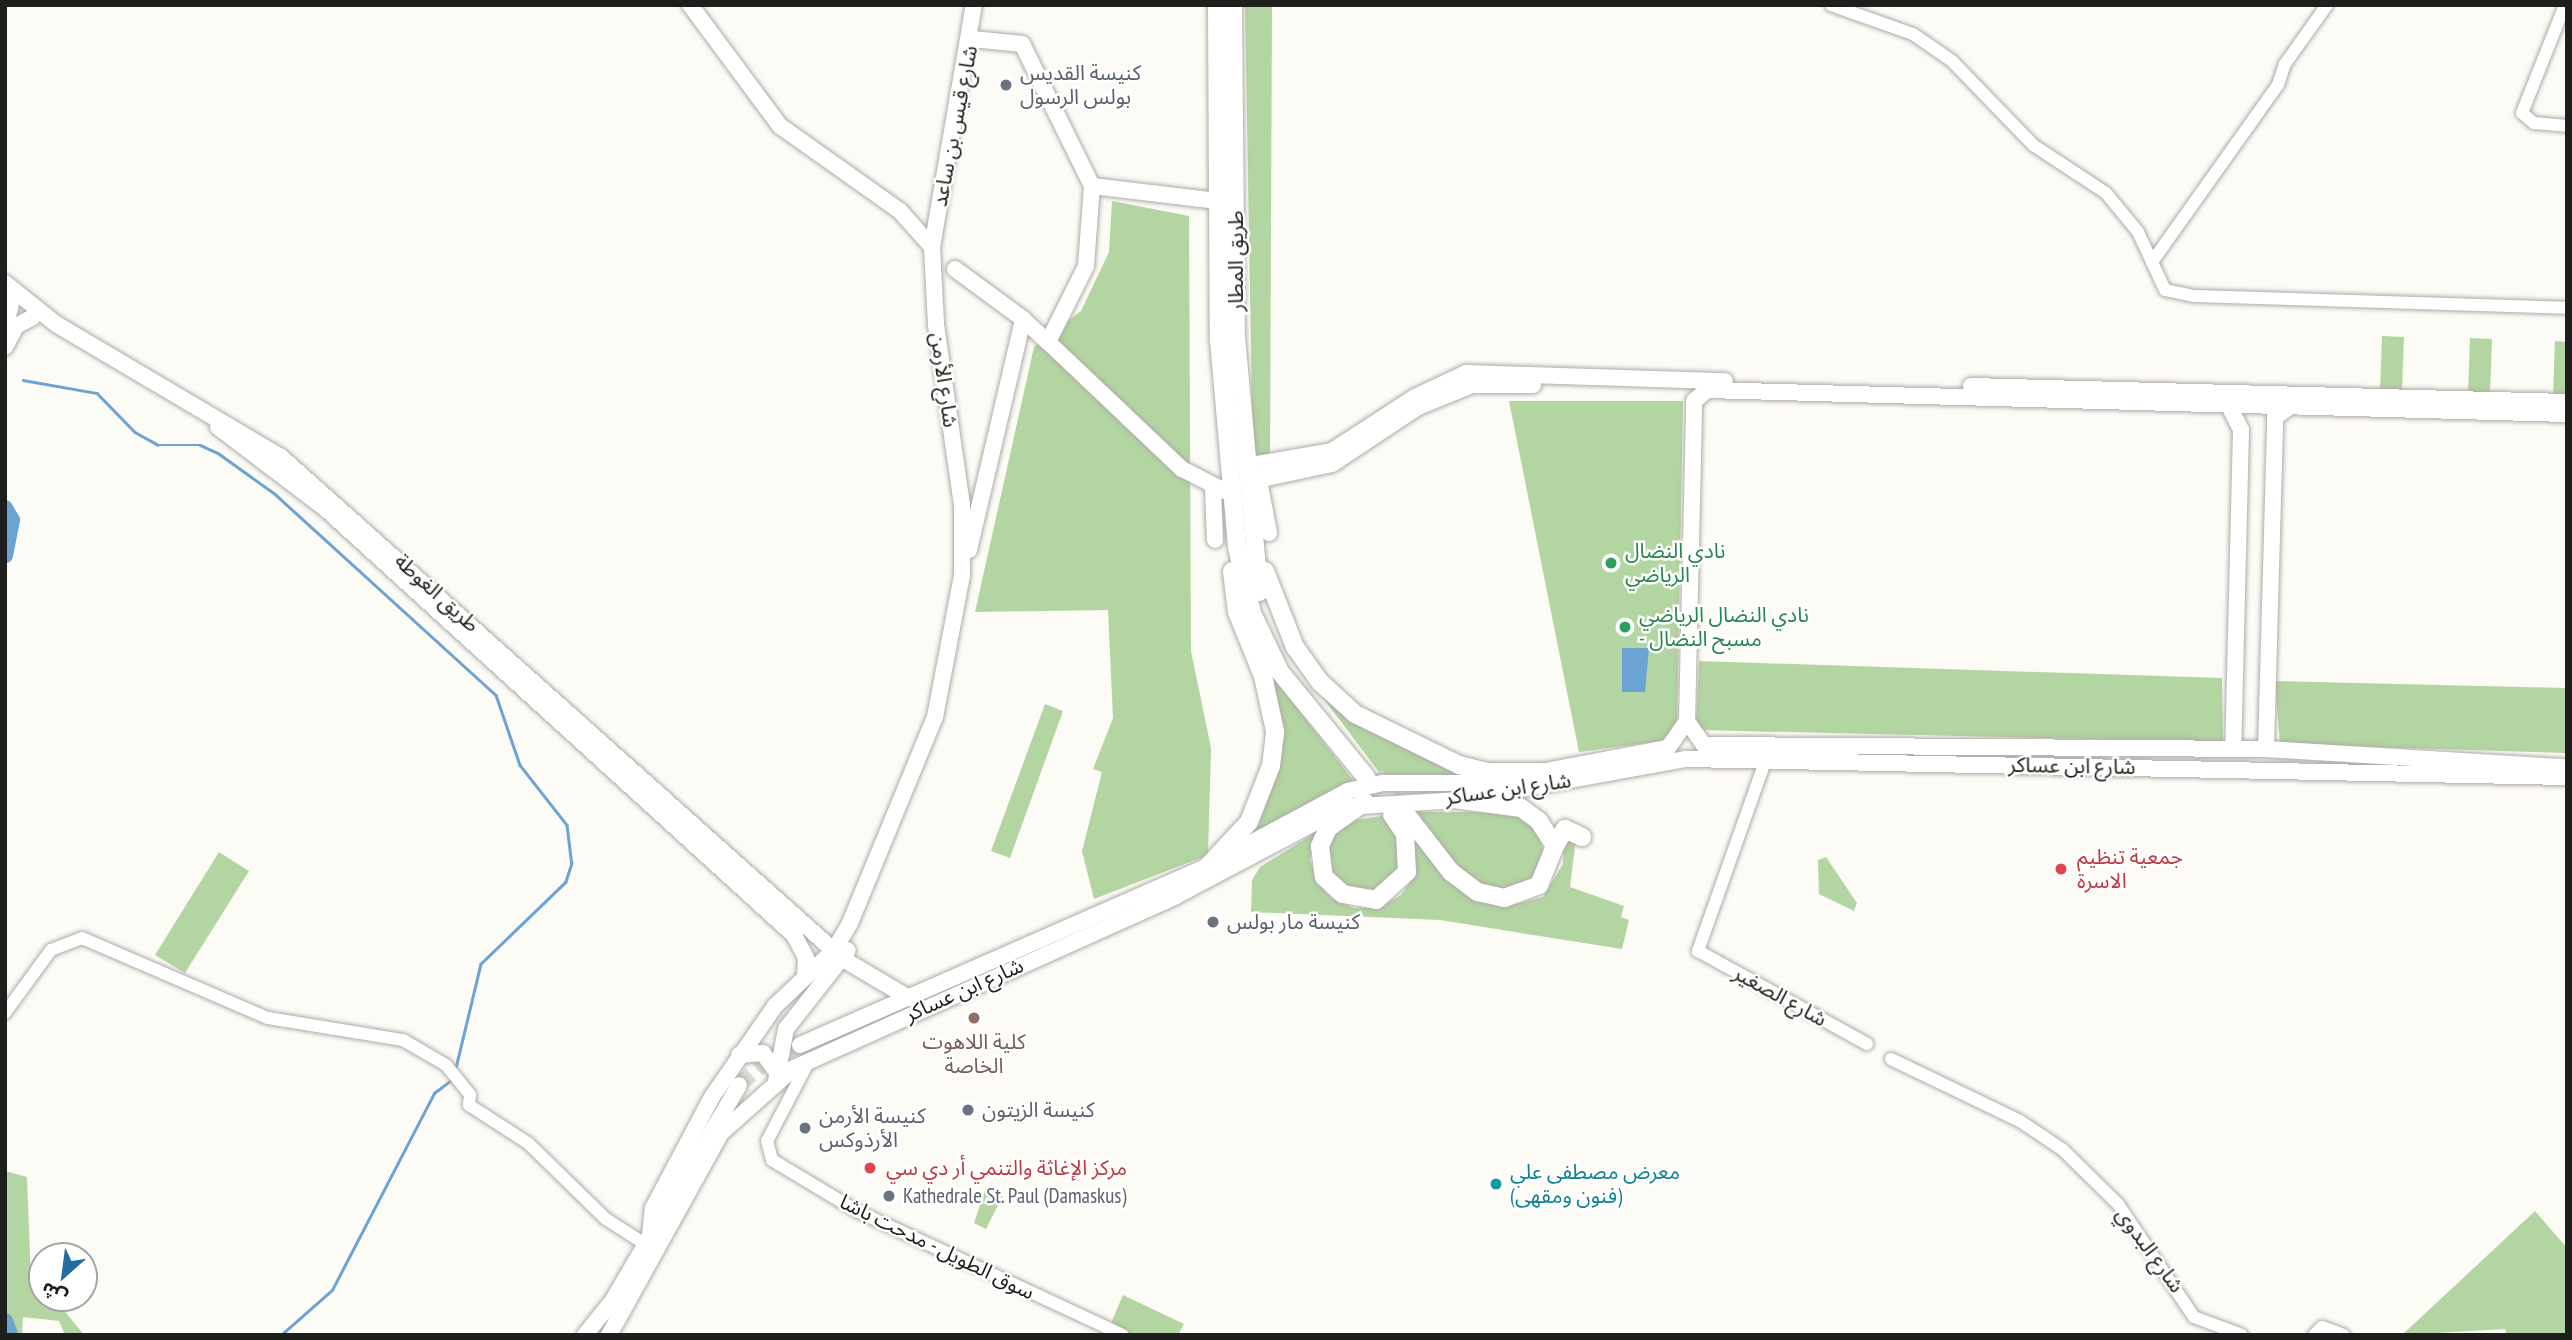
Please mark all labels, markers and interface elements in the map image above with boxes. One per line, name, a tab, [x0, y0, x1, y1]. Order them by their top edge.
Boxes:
street label: شارع قيس بن ساعد	[927, 43, 983, 209]
place label: كنيسة القديس بولس الرسول	[1020, 60, 1141, 110]
marker: كنيسة القديس بولس الرسول	[998, 77, 1014, 93]
street label: طريق المطار	[1223, 211, 1249, 311]
street label: شارع الأرمن	[925, 331, 963, 429]
place label: نادي النضال الرياضي	[1625, 538, 1725, 588]
street label: طريق الغوطة	[389, 548, 485, 638]
marker: نادي النضال الرياضي	[1603, 555, 1619, 571]
place label: نادي النضال الرياضي - مسبح النضال	[1639, 602, 1809, 652]
marker: نادي النضال الرياضي - مسبح النضال	[1617, 619, 1633, 635]
street label: شارع ابن عساكر	[2008, 752, 2136, 780]
street label: شارع ابن عساكر	[1443, 768, 1573, 810]
place label: جمعية تنظيم الاسرة	[2077, 844, 2183, 894]
marker: جمعية تنظيم الاسرة	[2051, 859, 2071, 879]
place label: كنيسة مار بولس	[1227, 909, 1360, 935]
marker: كنيسة مار بولس	[1205, 914, 1221, 930]
street label: شارع ابن عساكر	[901, 953, 1027, 1027]
street label: شارع الصغير	[1729, 960, 1831, 1032]
marker: كلية اللاهوت الخاصة	[966, 1010, 982, 1026]
place label: كلية اللاهوت الخاصة	[922, 1029, 1026, 1079]
place label: كنيسة الزيتون	[982, 1097, 1095, 1123]
marker: كنيسة الزيتون	[960, 1102, 976, 1118]
place label: كنيسة الأرمن الأرذوكس	[819, 1103, 926, 1153]
marker: كنيسة الأرمن الأرذوكس	[797, 1120, 813, 1136]
place label: مركز الإغاثة والتنمي أر دي سي	[886, 1155, 1127, 1181]
marker: مركز الإغاثة والتنمي أر دي سي	[860, 1158, 880, 1178]
place label: معرض مصطفى علي (فنون ومقهى)	[1510, 1159, 1680, 1209]
marker: معرض مصطفى علي (فنون ومقهى)	[1488, 1176, 1504, 1192]
place label: Kathedrale St. Paul (Damaskus)	[903, 1183, 1128, 1209]
street label: سوق الطويل - مدحت باشا	[835, 1188, 1039, 1306]
marker: Kathedrale St. Paul (Damaskus)	[881, 1188, 897, 1204]
street label: شارع البدوي	[2111, 1202, 2189, 1298]
north arrow	[28, 1242, 98, 1312]
text: ش	[37, 1277, 71, 1310]

